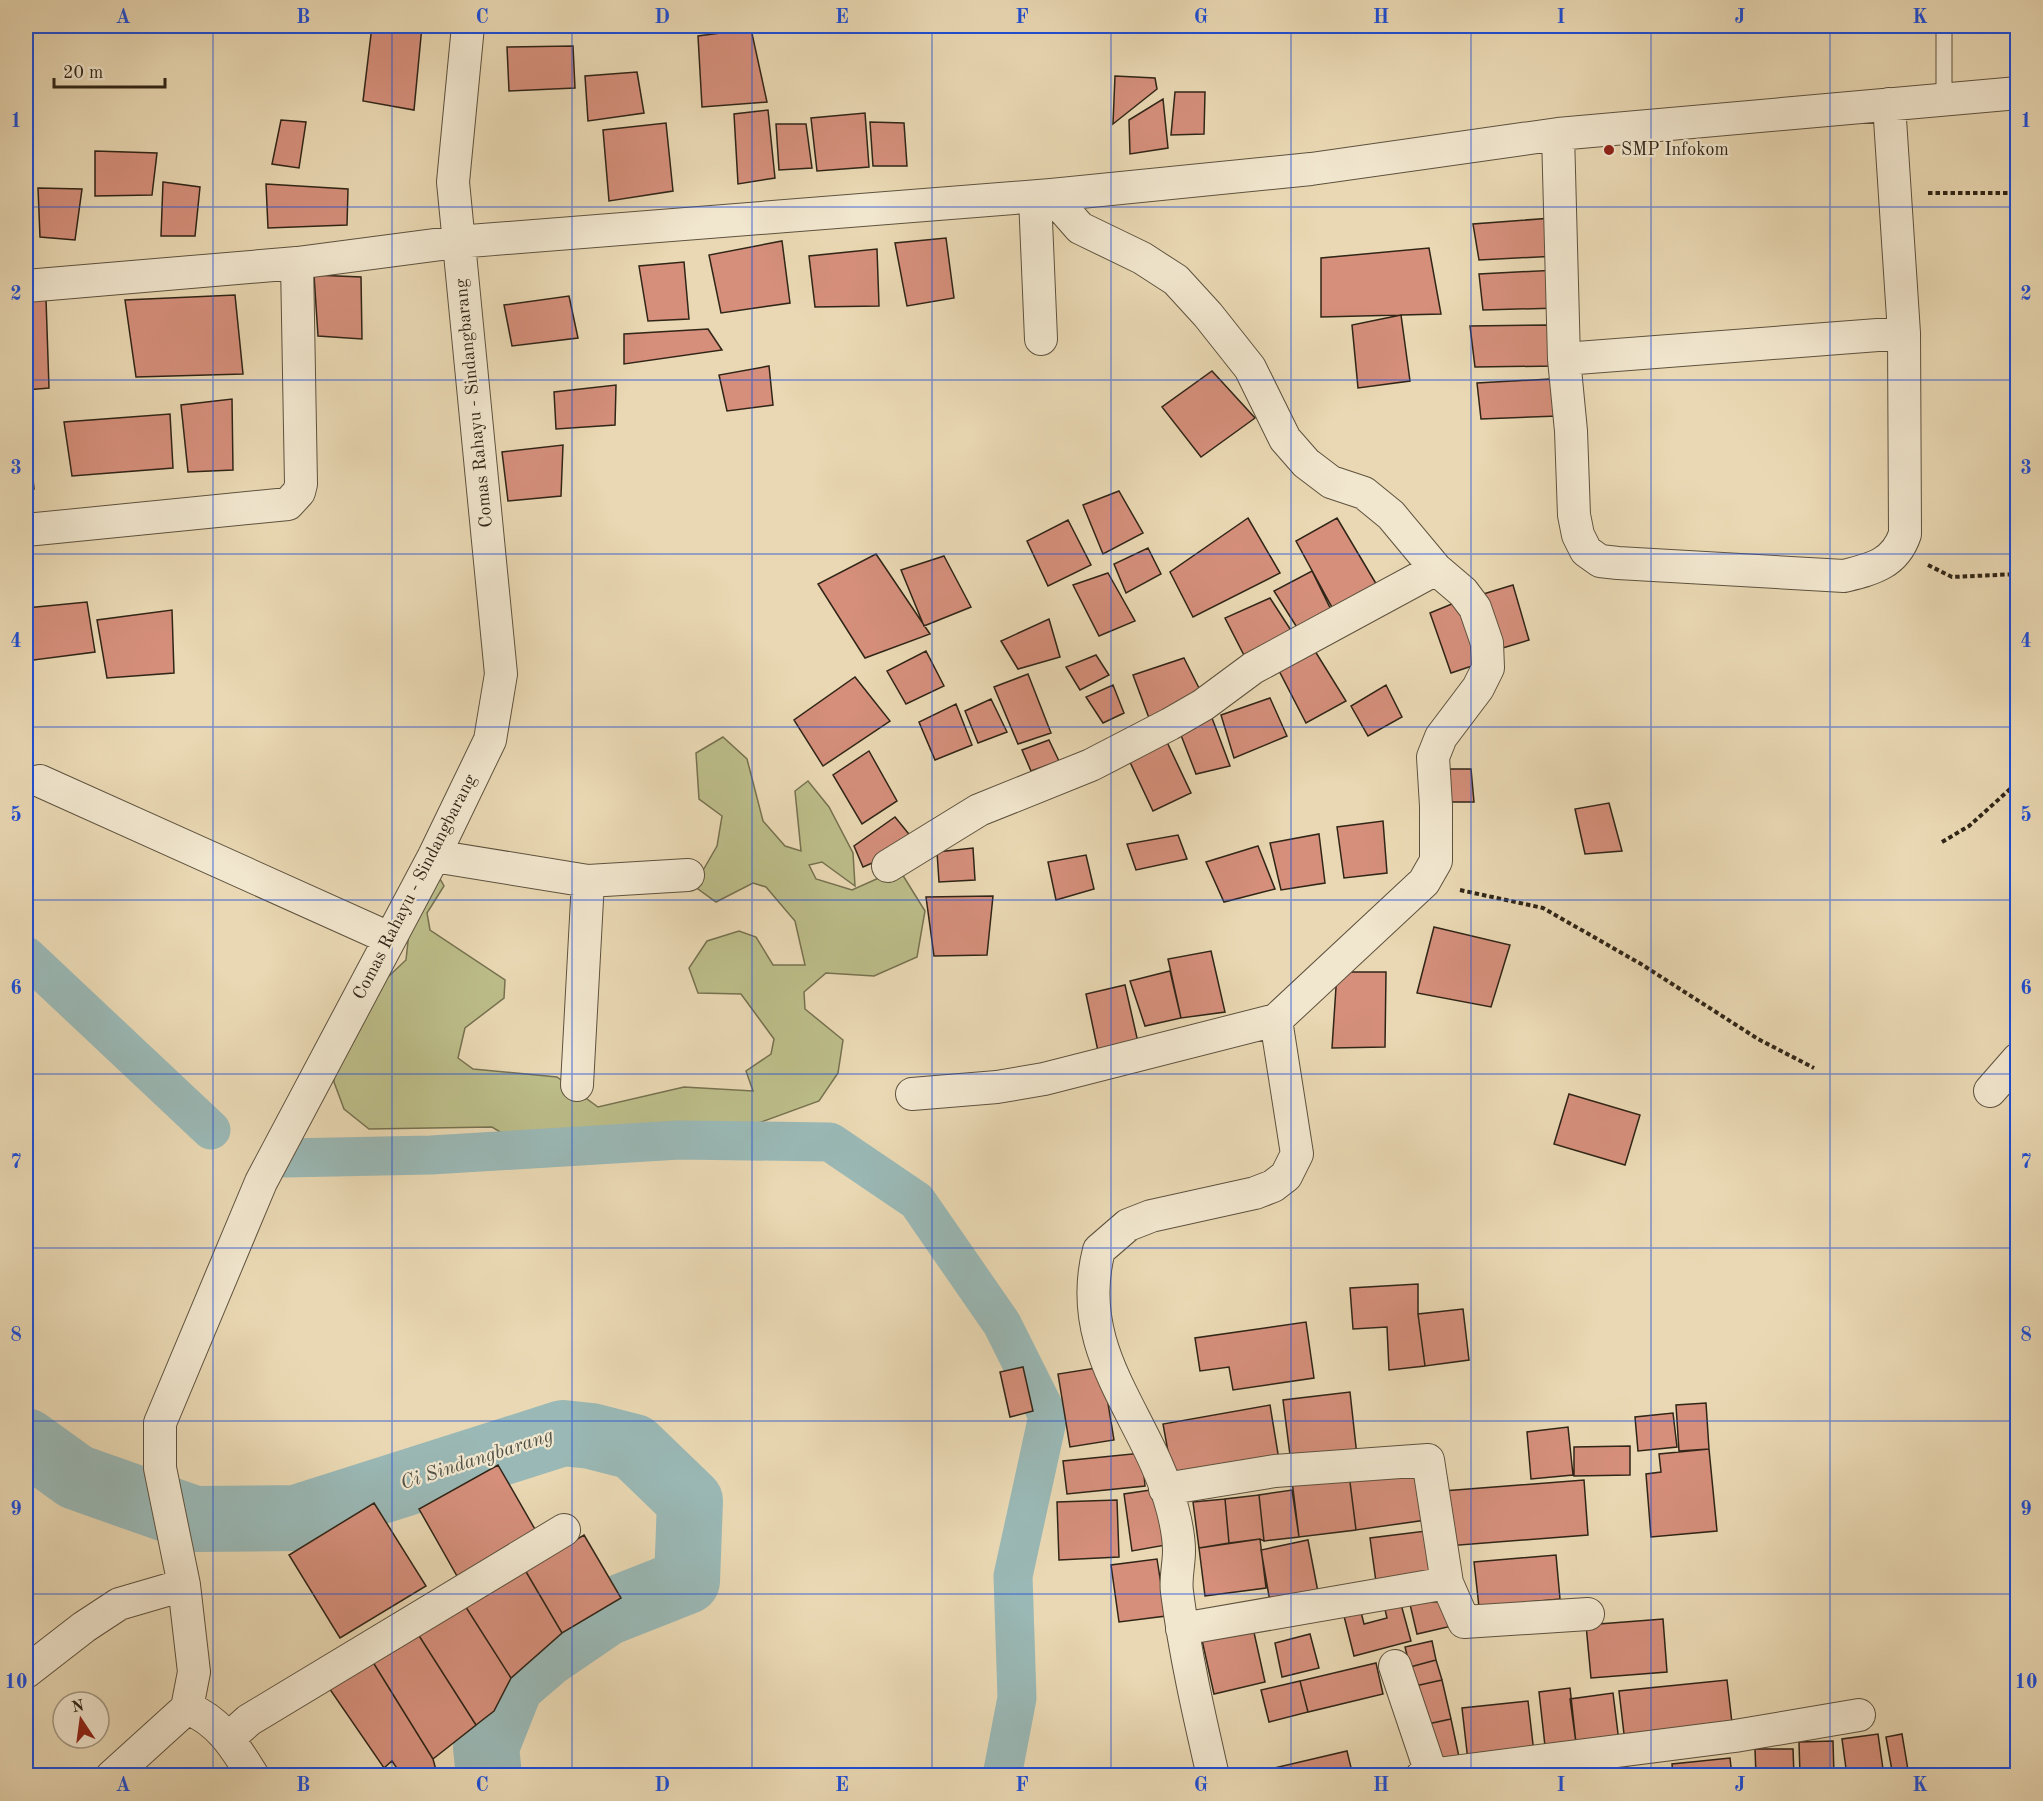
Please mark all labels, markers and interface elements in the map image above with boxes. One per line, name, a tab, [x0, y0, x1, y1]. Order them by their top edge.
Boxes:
text: A	[115, 8, 131, 28]
text: B	[296, 8, 310, 28]
text: C	[475, 8, 489, 28]
text: D	[654, 8, 670, 28]
text: E	[835, 8, 849, 28]
text: F	[1015, 8, 1029, 28]
text: G	[1194, 8, 1208, 28]
text: H	[1373, 8, 1389, 28]
text: I	[1557, 8, 1565, 28]
text: J	[1735, 8, 1746, 28]
text: K	[1912, 8, 1928, 28]
scale bar	[54, 51, 165, 89]
text: 20 m	[63, 64, 103, 82]
text: 1	[10, 112, 22, 132]
text: 1	[2020, 112, 2032, 132]
place label: SMP Infokom	[1621, 141, 1729, 159]
marker: SMP Infokom	[1602, 143, 1616, 157]
street label: Comas Rahayu - Sindangbarang	[452, 277, 496, 528]
text: 2	[10, 285, 22, 305]
text: 2	[2020, 285, 2032, 305]
text: 3	[10, 459, 22, 479]
text: 3	[2020, 459, 2032, 479]
text: 4	[10, 632, 22, 652]
text: 4	[2020, 632, 2032, 652]
street label: Comas Rahayu - Sindangbarang	[350, 771, 480, 1003]
text: 5	[10, 805, 22, 826]
text: 5	[2020, 805, 2032, 826]
text: 6	[10, 979, 22, 999]
text: 6	[2020, 979, 2032, 999]
text: 7	[10, 1153, 22, 1173]
text: 7	[2020, 1153, 2032, 1173]
text: 8	[10, 1326, 22, 1346]
text: 8	[2020, 1326, 2032, 1346]
water label: Ci Sindangbarang	[398, 1426, 556, 1494]
text: 9	[10, 1500, 22, 1520]
text: 9	[2020, 1500, 2032, 1520]
text: 10	[4, 1673, 28, 1693]
text: 10	[2014, 1673, 2038, 1693]
north arrow	[51, 1690, 111, 1750]
text: N	[70, 1698, 87, 1717]
text: A	[115, 1776, 131, 1796]
text: B	[296, 1776, 310, 1796]
text: C	[475, 1776, 489, 1796]
text: D	[654, 1776, 670, 1796]
text: E	[835, 1776, 849, 1796]
text: F	[1015, 1776, 1029, 1796]
text: G	[1194, 1776, 1208, 1796]
text: H	[1373, 1776, 1389, 1796]
text: I	[1557, 1776, 1565, 1796]
text: J	[1735, 1776, 1746, 1796]
text: K	[1912, 1776, 1928, 1796]

